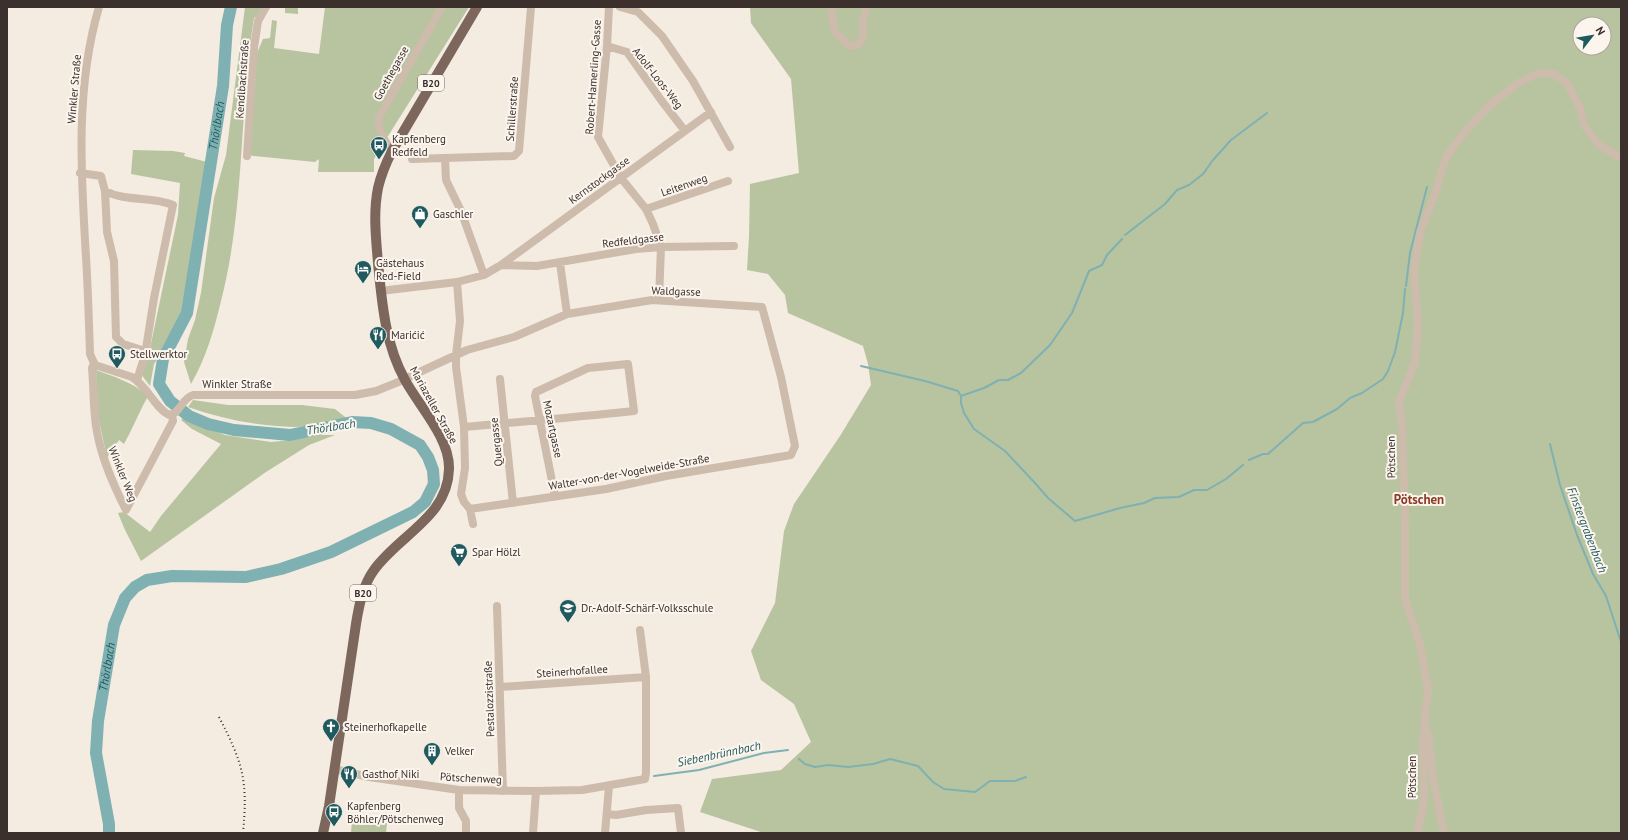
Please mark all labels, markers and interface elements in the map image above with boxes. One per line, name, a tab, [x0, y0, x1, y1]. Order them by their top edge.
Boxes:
north arrow	[1572, 16, 1612, 56]
street label: Robert-Hamerling-Gasse	[582, 19, 604, 135]
text: N	[1593, 24, 1608, 38]
street label: Kendlbachstraße	[232, 39, 252, 119]
street label: Goethegasse	[370, 43, 412, 102]
street label: Adolf-Loos-Weg	[630, 44, 686, 112]
street label: Winkler Straße	[64, 53, 84, 124]
road number: B20	[418, 75, 444, 91]
street label: Schillerstraße	[503, 76, 521, 142]
water label: Thörlbach	[205, 100, 227, 151]
place label: Kapfenberg Redfeld	[392, 132, 446, 159]
bus stop icon: Kapfenberg Redfeld	[369, 135, 389, 160]
street label: Kernstockgasse	[566, 153, 633, 207]
street label: Leitenweg	[659, 171, 709, 199]
shop icon: Gaschler	[410, 204, 430, 229]
place label: Gaschler	[433, 207, 474, 221]
street label: Redfeldgasse	[601, 229, 665, 251]
place label: Gästehaus Red-Field	[376, 256, 424, 283]
hotel icon: Gästehaus Red-Field	[353, 259, 373, 284]
street label: Waldgasse	[651, 283, 701, 299]
restaurant icon: Marićić	[368, 325, 388, 350]
place label: Marićić	[391, 328, 425, 342]
bus stop icon: Stellwerktor	[107, 344, 127, 369]
place label: Stellwerktor	[130, 347, 188, 361]
street label: Mariazeller Straße	[407, 364, 461, 446]
street label: Winkler Straße	[202, 377, 272, 391]
street label: Mozartgasse	[540, 399, 566, 460]
water label: Thörlbach	[305, 415, 356, 438]
street label: Quergasse	[486, 416, 506, 467]
street label: Pötschen	[1384, 436, 1398, 478]
street label: Winkler Weg	[106, 444, 141, 504]
street label: Walter-von-der-Vogelweide-Straße	[547, 451, 711, 493]
water label: Finstergrabenbach	[1564, 485, 1611, 575]
district label: Pötschen	[1394, 491, 1444, 508]
supermarket icon: Spar Hölzl	[449, 542, 469, 567]
place label: Spar Hölzl	[472, 545, 521, 559]
road number: B20	[350, 585, 376, 601]
school or university icon: Dr.-Adolf-Schärf-Volksschule	[558, 598, 578, 623]
place label: Dr.-Adolf-Schärf-Volksschule	[581, 601, 714, 615]
water label: Thörlbach	[95, 641, 118, 693]
street label: Pestalozzistraße	[481, 660, 497, 737]
street label: Steinerhofallee	[536, 661, 609, 680]
church icon: Steinerhofkapelle	[321, 717, 341, 742]
place label: Steinerhofkapelle	[344, 720, 427, 734]
water label: Siebenbrünnbach	[676, 737, 762, 770]
building icon: Velker	[422, 741, 442, 766]
place label: Velker	[444, 744, 474, 758]
street label: Pötschen	[1405, 756, 1419, 798]
restaurant icon: Gasthof Niki	[339, 764, 359, 789]
place label: Gasthof Niki	[362, 767, 419, 781]
street label: Pötschenweg	[440, 769, 502, 787]
place label: Kapfenberg Böhler/Pötschenweg	[347, 799, 444, 826]
bus stop icon: Kapfenberg Böhler/Pötschenweg	[324, 802, 344, 827]

